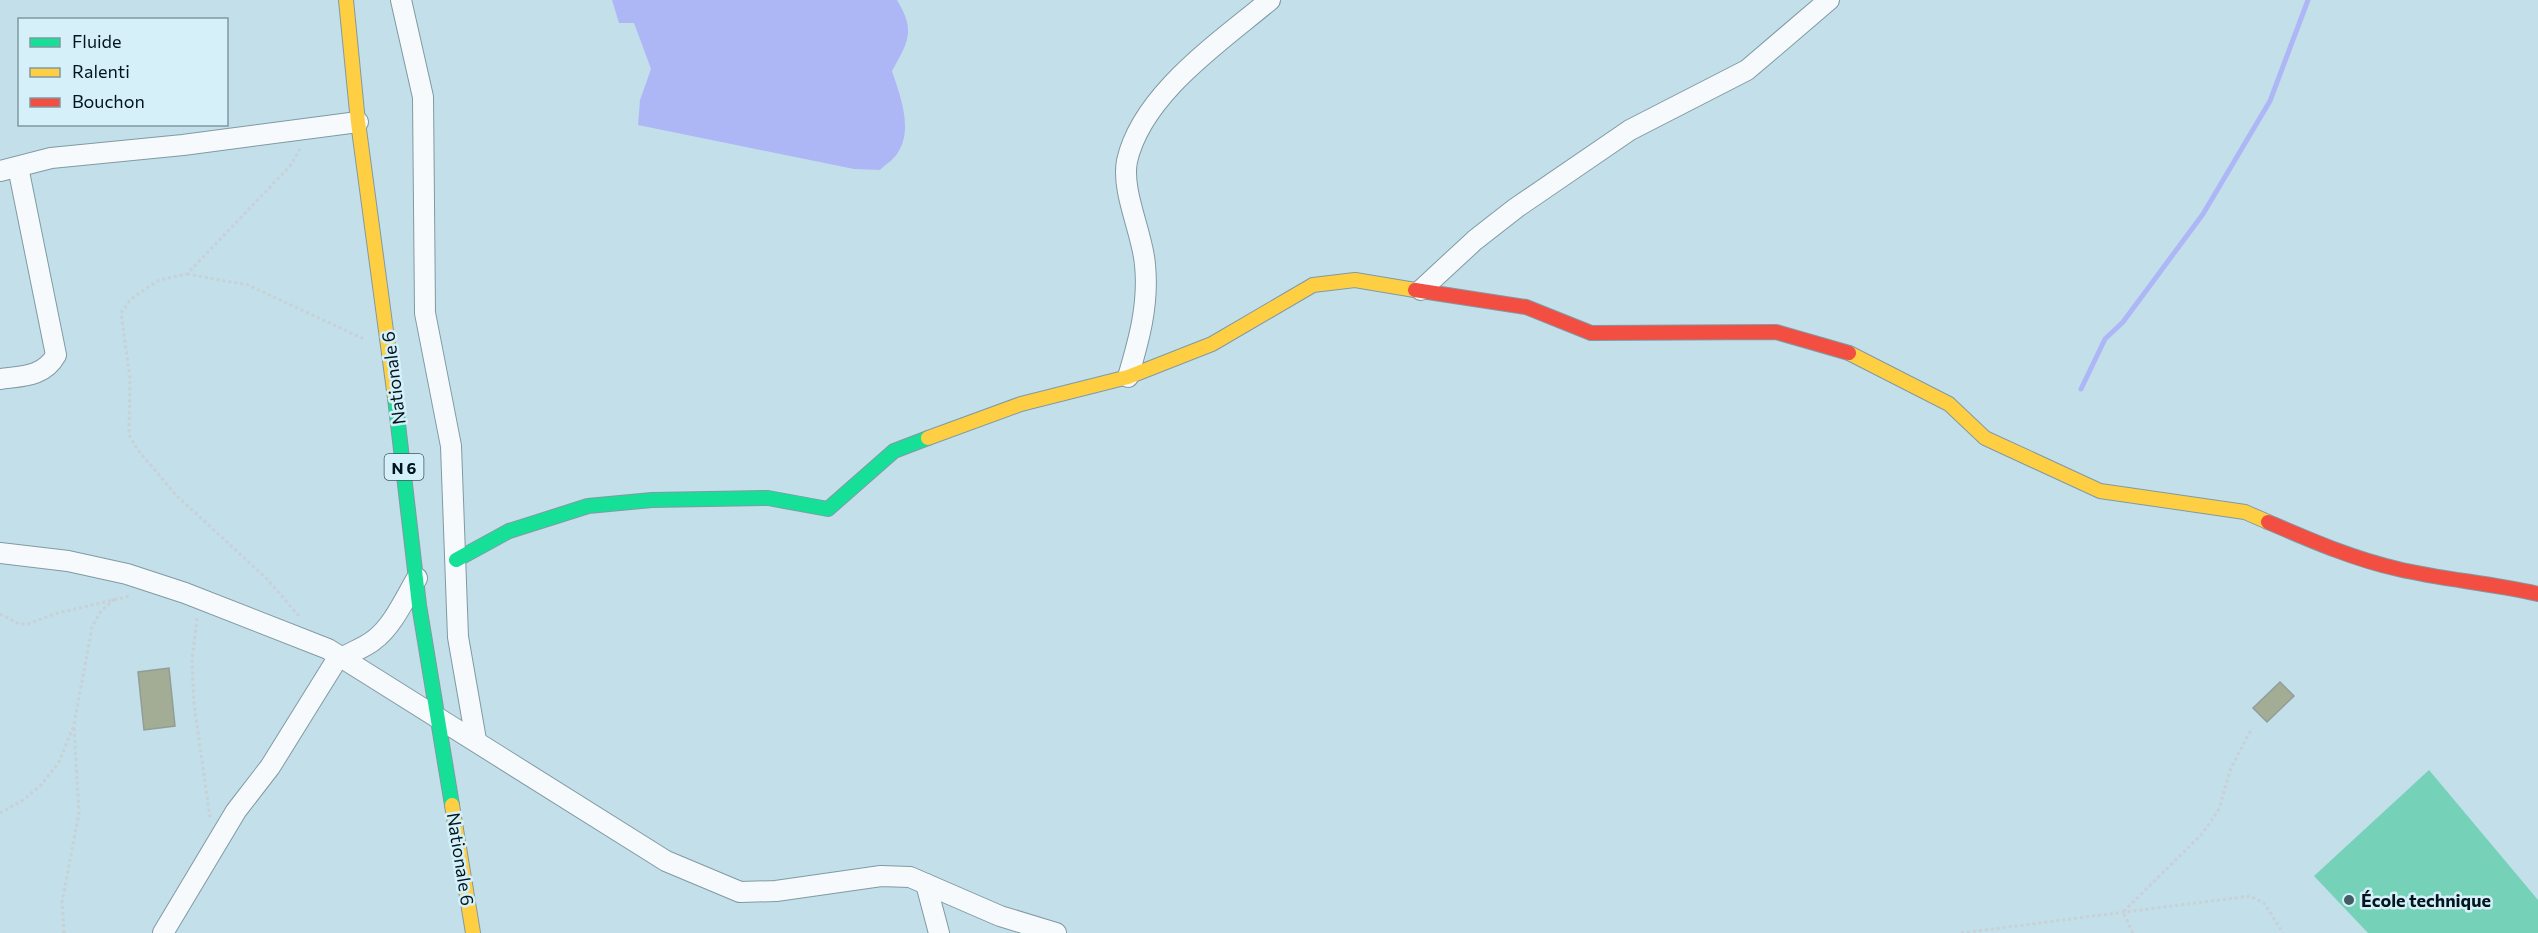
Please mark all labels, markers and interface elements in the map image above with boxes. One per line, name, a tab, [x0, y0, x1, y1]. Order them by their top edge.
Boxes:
legend	[18, 18, 228, 126]
text: Fluide	[72, 30, 121, 52]
text: Ralenti	[72, 60, 130, 82]
text: Bouchon	[72, 90, 145, 112]
street label: Nationale 6	[376, 330, 410, 426]
road number: N 6	[384, 454, 424, 480]
street label: Nationale 6	[443, 811, 479, 907]
place label: École technique	[2361, 889, 2491, 911]
marker: École technique	[2342, 893, 2356, 907]

